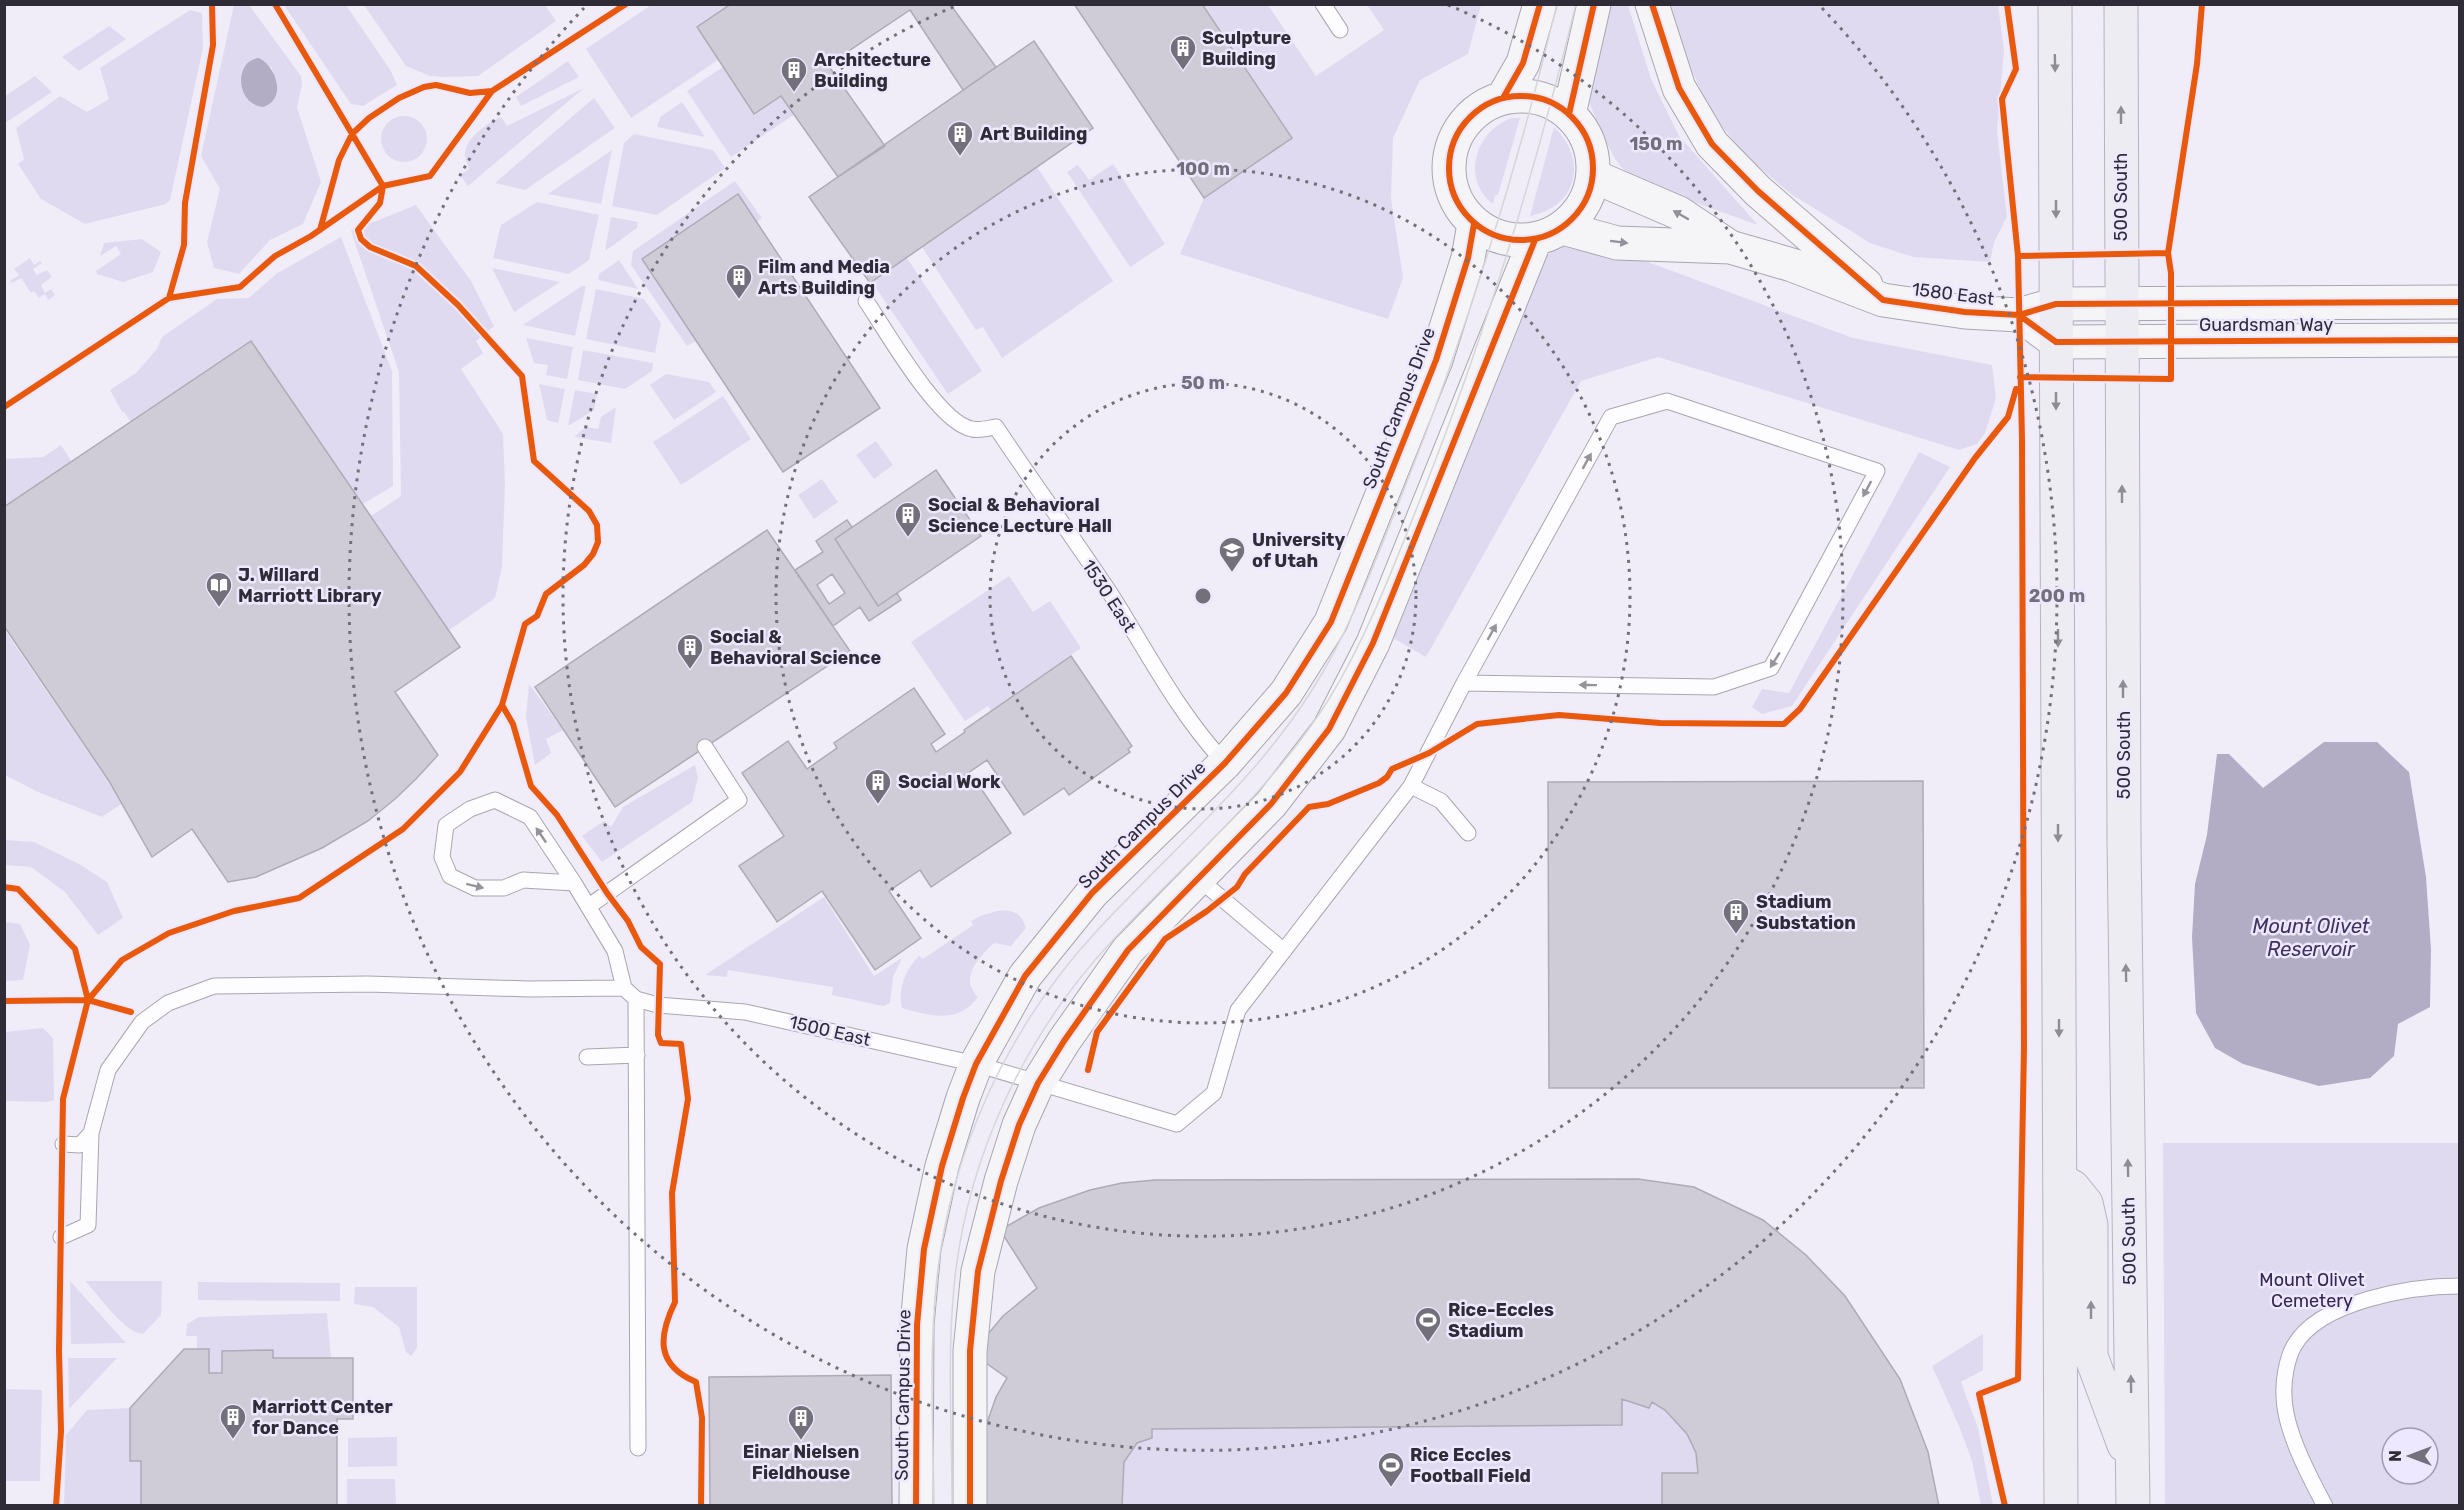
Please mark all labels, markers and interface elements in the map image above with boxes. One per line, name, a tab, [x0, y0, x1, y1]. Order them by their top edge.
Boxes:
place label: Sculpture Building	[1202, 27, 1292, 70]
building icon: Sculpture Building	[1168, 33, 1198, 71]
place label: Architecture Building	[814, 49, 931, 92]
one-way arrow	[2051, 53, 2060, 72]
building icon: Architecture Building	[779, 55, 809, 93]
one-way arrow	[2116, 106, 2126, 125]
building icon: Art Building	[945, 119, 975, 157]
place label: Art Building	[980, 123, 1087, 145]
text: 150 m	[1629, 133, 1683, 155]
street label: 500 South	[2110, 153, 2132, 241]
text: 100 m	[1176, 158, 1230, 180]
one-way arrow	[2051, 199, 2061, 218]
one-way arrow	[1672, 210, 1689, 220]
one-way arrow	[1610, 238, 1629, 247]
place label: Film and Media Arts Building	[758, 256, 890, 299]
building icon: Film and Media Arts Building	[724, 262, 754, 300]
street label: 1580 East	[1911, 278, 1995, 310]
street label: Guardsman Way	[2199, 314, 2333, 336]
street label: South Campus Drive	[1358, 324, 1440, 492]
text: 50 m	[1181, 372, 1225, 394]
one-way arrow	[2052, 391, 2061, 410]
one-way arrow	[1582, 452, 1592, 469]
one-way arrow	[1862, 481, 1872, 498]
one-way arrow	[2117, 484, 2127, 503]
place label: Social & Behavioral Science Lecture Hall	[928, 494, 1112, 537]
building icon: Social & Behavioral Science Lecture Hall	[893, 500, 923, 538]
place label: University of Utah	[1252, 529, 1345, 572]
school or university icon: University of Utah	[1217, 535, 1247, 573]
street label: 1530 East	[1077, 556, 1141, 636]
place label: J. Willard Marriott Library	[238, 564, 382, 607]
library icon: J. Willard Marriott Library	[204, 570, 234, 608]
text: 200 m	[2029, 585, 2085, 607]
centre of rings	[1193, 586, 1213, 606]
one-way arrow	[1487, 623, 1497, 640]
place label: Social & Behavioral Science	[710, 626, 881, 669]
one-way arrow	[2053, 628, 2063, 647]
building icon: Social & Behavioral Science	[675, 632, 705, 670]
one-way arrow	[1769, 652, 1780, 668]
one-way arrow	[2118, 679, 2128, 698]
one-way arrow	[1578, 680, 1597, 690]
street label: 500 South	[2113, 711, 2135, 799]
street label: South Campus Drive	[1074, 757, 1210, 893]
building icon: Social Work	[863, 767, 893, 805]
place label: Social Work	[898, 771, 1001, 793]
one-way arrow	[2053, 823, 2063, 842]
one-way arrow	[535, 827, 547, 843]
one-way arrow	[466, 882, 485, 891]
place label: Stadium Substation	[1756, 891, 1856, 934]
building icon: Stadium Substation	[1721, 897, 1751, 935]
water label: Mount Olivet Reservoir	[2253, 914, 2370, 961]
one-way arrow	[2121, 964, 2131, 983]
street label: 1500 East	[787, 1011, 873, 1051]
one-way arrow	[2054, 1018, 2064, 1037]
one-way arrow	[2124, 1159, 2133, 1178]
street label: 500 South	[2117, 1197, 2141, 1285]
park label: Mount Olivet Cemetery	[2259, 1269, 2365, 1312]
place label: Rice-Eccles Stadium	[1448, 1299, 1554, 1342]
one-way arrow	[2086, 1300, 2096, 1319]
sports icon: Rice-Eccles Stadium	[1413, 1305, 1443, 1343]
street label: South Campus Drive	[891, 1309, 915, 1481]
one-way arrow	[2126, 1375, 2136, 1394]
place label: Marriott Center for Dance	[252, 1396, 393, 1439]
building icon: Marriott Center for Dance	[218, 1402, 248, 1440]
building icon: Einar Nielsen Fieldhouse	[786, 1403, 816, 1441]
north arrow	[2380, 1426, 2440, 1486]
place label: Einar Nielsen Fieldhouse	[743, 1441, 859, 1484]
place label: Rice Eccles Football Field	[1410, 1444, 1531, 1487]
sports icon: Rice Eccles Football Field	[1376, 1450, 1406, 1488]
text: N	[2386, 1450, 2405, 1462]

